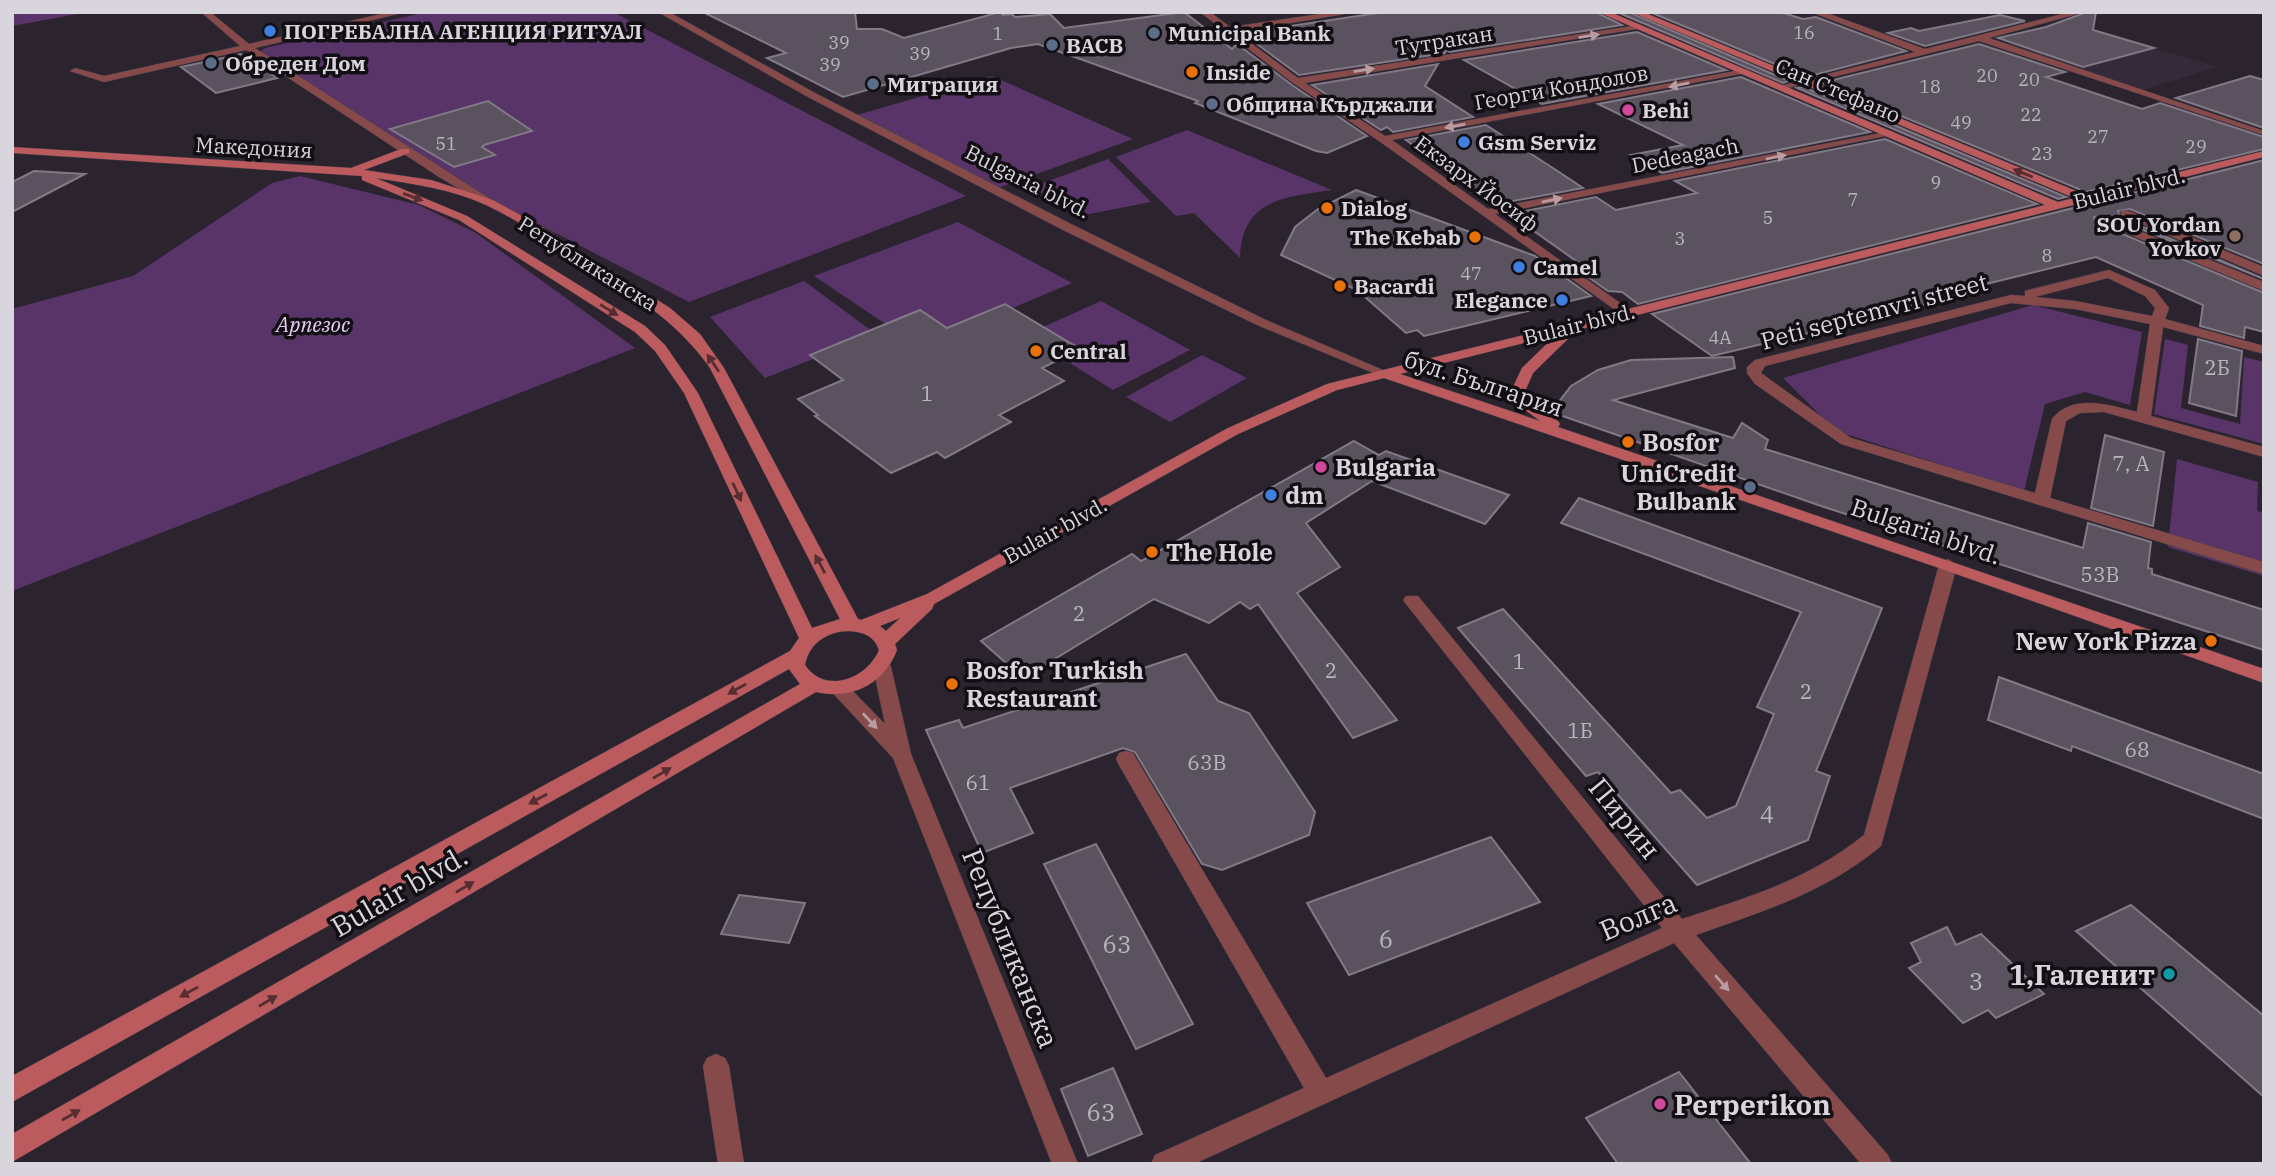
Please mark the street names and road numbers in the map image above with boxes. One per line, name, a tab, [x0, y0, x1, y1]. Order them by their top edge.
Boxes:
street label: Тутракан	[1393, 18, 1495, 62]
street label: Сан Стефано	[1771, 51, 1905, 129]
street label: Георги Кондолов	[1472, 58, 1650, 116]
street label: Екзарх Йосиф	[1410, 129, 1544, 237]
street label: Македония	[195, 130, 313, 164]
street label: Dedeagach	[1629, 131, 1741, 179]
street label: Bulgaria blvd.	[961, 137, 1095, 225]
street label: Bulair blvd.	[2070, 161, 2188, 215]
street label: Републиканска	[513, 209, 663, 317]
street label: Peti septemvri street	[1757, 265, 1991, 357]
street label: Bulair blvd.	[1520, 297, 1638, 351]
street label: бул. България	[1401, 342, 1567, 424]
street label: Bulair blvd.	[998, 490, 1112, 570]
street label: Bulgaria blvd.	[1847, 490, 2005, 572]
street label: Пирин	[1581, 770, 1669, 866]
street label: Bulair blvd.	[324, 837, 474, 945]
street label: Републиканска	[954, 843, 1068, 1053]
street label: Волга	[1594, 883, 1682, 949]

